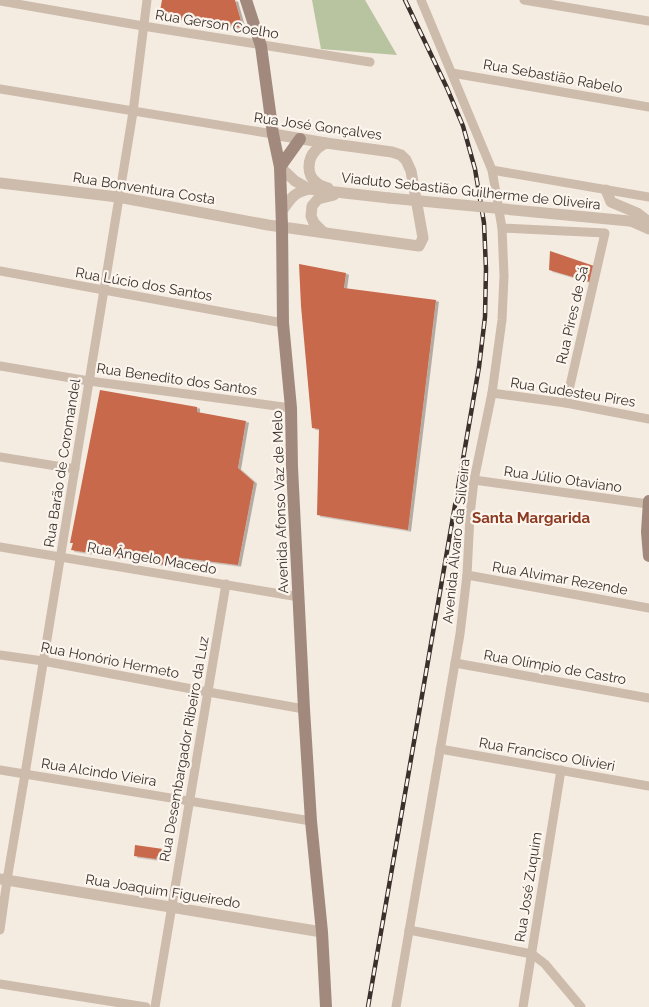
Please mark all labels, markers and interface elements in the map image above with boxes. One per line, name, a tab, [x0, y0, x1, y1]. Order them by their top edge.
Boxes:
street label: Rua Gerson Coelho	[154, 6, 280, 42]
street label: Rua Sebastião Rabelo	[482, 56, 624, 96]
street label: Rua José Gonçalves	[253, 109, 383, 143]
street label: Rua Bonventura Costa	[72, 169, 216, 207]
street label: Viaduto Sebastião Guilherme de Oliveira	[341, 169, 601, 213]
street label: Rua Lúcio dos Santos	[74, 264, 214, 304]
street label: Rua Pires de Sá	[553, 264, 591, 366]
street label: Rua Benedito dos Santos	[96, 360, 259, 398]
street label: Rua Gudesteu Pires	[509, 374, 637, 410]
street label: Rua Barão de Coromandel	[41, 377, 83, 549]
street label: Avenida Afonso Vaz de Melo	[269, 410, 291, 594]
street label: Avenida Álvaro da Silveira	[438, 458, 473, 624]
street label: Rua Júlio Otaviano	[503, 463, 623, 495]
district label: Santa Margarida	[472, 509, 590, 527]
street label: Rua Ângelo Macedo	[86, 538, 218, 577]
street label: Rua Alvimar Rezende	[491, 558, 629, 598]
street label: Rua Desembargador Ribeiro da Luz	[156, 635, 212, 863]
street label: Rua Honório Hermeto	[39, 639, 181, 681]
street label: Rua Olímpio de Castro	[482, 647, 628, 687]
street label: Rua Francisco Olivieri	[478, 734, 616, 774]
street label: Rua Alcindo Vieira	[40, 755, 158, 789]
street label: Rua José Zuquim	[511, 831, 545, 943]
street label: Rua Joaquim Figueiredo	[84, 871, 242, 911]

